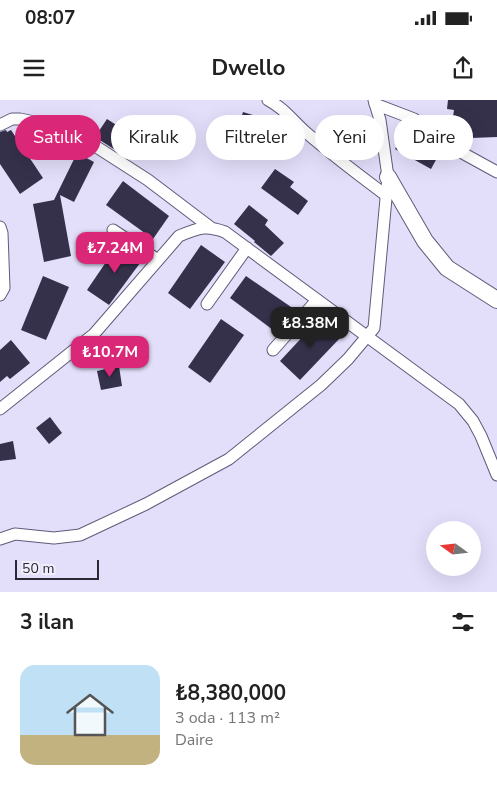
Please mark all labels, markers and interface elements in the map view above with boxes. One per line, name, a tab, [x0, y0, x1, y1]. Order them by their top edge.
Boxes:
text: 08:07	[25, 5, 75, 31]
text: Dwello	[212, 53, 285, 83]
icon: menu	[20, 54, 48, 82]
icon: share	[449, 54, 477, 82]
chip: Satılık	[15, 115, 101, 160]
chip: Kiralık	[111, 115, 196, 160]
chip: Filtreler	[206, 115, 305, 160]
chip: Yeni	[315, 115, 384, 160]
chip: Daire	[394, 115, 473, 160]
pin: ₺7.24M	[74, 232, 156, 274]
text: ₺7.24M	[87, 237, 143, 259]
pin: ₺8.38M	[269, 306, 351, 349]
text: ₺8.38M	[282, 312, 338, 334]
pin: ₺10.7M	[69, 336, 151, 378]
text: ₺10.7M	[82, 341, 138, 363]
north arrow	[426, 521, 481, 576]
map controls	[426, 521, 481, 576]
scale bar	[15, 557, 99, 580]
text: 50 m	[22, 559, 54, 578]
text: 3 ilan	[20, 608, 74, 636]
icon: filters	[449, 608, 477, 636]
text: ₺8,380,000	[175, 679, 286, 707]
icon: home	[60, 685, 120, 745]
text: 3 oda · 113 m²	[175, 707, 280, 729]
text: Daire	[175, 729, 213, 751]

